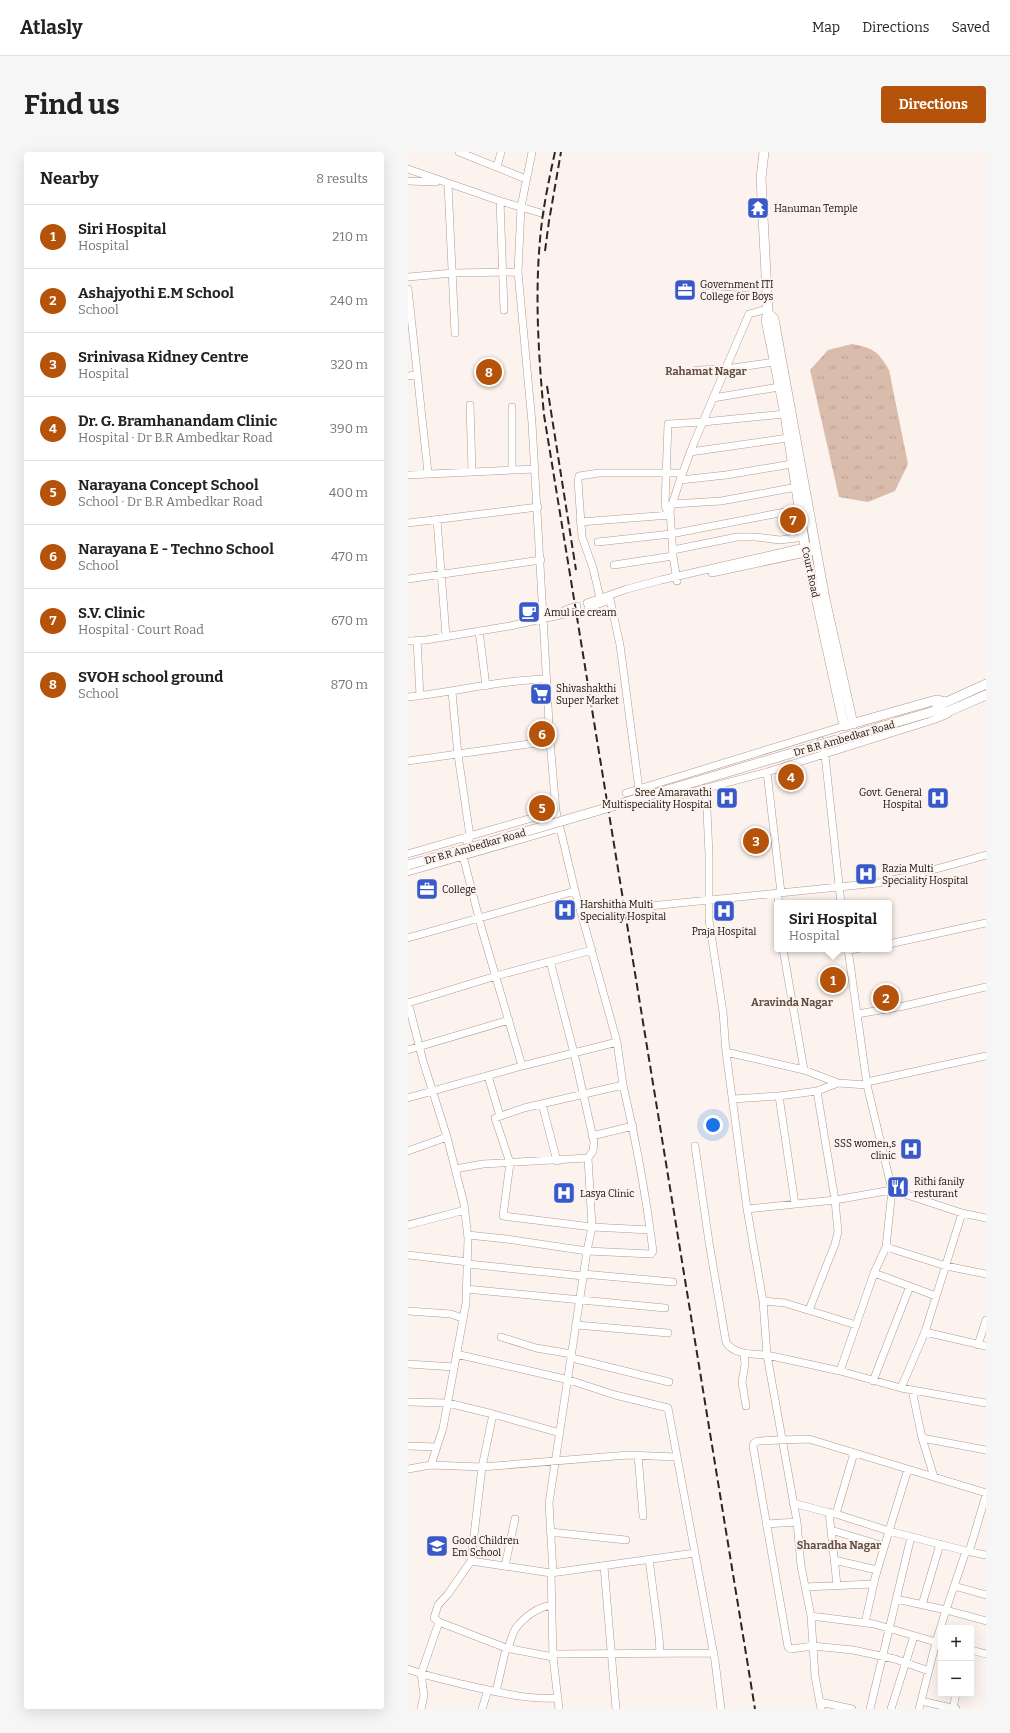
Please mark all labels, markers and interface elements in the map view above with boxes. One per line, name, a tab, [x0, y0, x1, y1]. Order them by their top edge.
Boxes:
text: Atlasly	[20, 16, 82, 39]
text: Map	[812, 19, 840, 36]
text: Directions	[862, 19, 930, 36]
text: Saved	[952, 19, 990, 36]
button: Directions	[881, 86, 986, 123]
text: Find us	[24, 88, 120, 121]
text: Nearby	[40, 168, 99, 189]
text: 8 results	[316, 171, 368, 186]
temple icon: Hanuman Temple	[745, 195, 771, 221]
place label: Hanuman Temple	[774, 203, 858, 215]
text: Siri Hospital	[78, 220, 166, 238]
text: 1	[50, 229, 56, 244]
text: 210 m	[332, 229, 368, 244]
text: Hospital	[78, 238, 129, 253]
office icon: Government ITI College for Boys	[672, 277, 698, 303]
place label: Government ITI College for Boys	[700, 279, 774, 303]
text: Ashajyothi E.M School	[78, 284, 234, 302]
text: 2	[49, 293, 57, 308]
text: 240 m	[330, 293, 368, 308]
text: School	[78, 302, 119, 317]
text: Srinivasa Kidney Centre	[78, 348, 249, 366]
text: 3	[49, 357, 57, 372]
text: 320 m	[330, 357, 368, 372]
pin: 8	[476, 357, 502, 387]
district label: Rahamat Nagar	[665, 365, 748, 378]
text: Hospital	[78, 366, 129, 381]
text: Dr. G. Bramhanandam Clinic	[78, 412, 277, 430]
text: 4	[49, 421, 57, 436]
text: 390 m	[330, 421, 368, 436]
text: Hospital · Dr B.R Ambedkar Road	[78, 430, 273, 445]
text: Narayana Concept School	[78, 476, 259, 494]
text: 5	[49, 485, 57, 500]
text: 400 m	[329, 485, 368, 500]
text: School · Dr B.R Ambedkar Road	[78, 494, 263, 509]
pin: 7	[780, 505, 806, 535]
text: Narayana E - Techno School	[78, 540, 274, 558]
street label: Court Road	[799, 546, 821, 599]
text: 6	[49, 549, 57, 564]
text: 470 m	[331, 549, 368, 564]
text: School	[78, 558, 119, 573]
cafe icon: Amul ice cream	[516, 599, 542, 625]
text: S.V. Clinic	[78, 604, 145, 622]
place label: Amul ice cream	[544, 607, 617, 619]
text: 7	[50, 613, 57, 628]
text: 670 m	[331, 613, 368, 628]
text: Hospital · Court Road	[78, 622, 204, 637]
text: SVOH school ground	[78, 668, 223, 686]
text: 8	[49, 677, 57, 692]
text: 870 m	[331, 677, 368, 692]
supermarket icon: Shivashakthi Super Market	[528, 681, 554, 707]
place label: Shivashakthi Super Market	[556, 683, 619, 707]
text: School	[78, 686, 119, 701]
pin: 6	[529, 719, 555, 749]
street label: Dr B.R Ambedkar Road	[792, 719, 896, 759]
pin: 4	[778, 762, 804, 792]
hospital icon: Sree Amaravathi Multispeciality Hospital	[714, 785, 740, 811]
hospital icon: Govt. General Hospital	[925, 785, 951, 811]
place label: Sree Amaravathi Multispeciality Hospital	[602, 787, 712, 811]
place label: Govt. General Hospital	[859, 787, 922, 811]
pin: 5	[529, 793, 555, 823]
pin: 3	[743, 826, 769, 856]
street label: Dr B.R Ambedkar Road	[423, 827, 527, 867]
hospital icon: Razia Multi Speciality Hospital	[853, 861, 879, 887]
place label: Razia Multi Speciality Hospital	[882, 863, 968, 887]
office icon: College	[414, 876, 440, 902]
place label: College	[442, 884, 476, 896]
hospital icon: Harshitha Multi Speciality Hospital	[552, 897, 578, 923]
hospital icon: Praja Hospital	[711, 898, 737, 924]
place label: Harshitha Multi Speciality Hospital	[580, 899, 666, 923]
popup	[774, 900, 892, 952]
text: Siri Hospital	[789, 910, 877, 928]
place label: Praja Hospital	[692, 926, 756, 938]
text: Hospital	[789, 928, 840, 943]
pin: 1	[820, 965, 846, 995]
pin: 2	[873, 983, 899, 1013]
district label: Aravinda Nagar	[751, 996, 834, 1009]
your location	[703, 1115, 723, 1135]
hospital icon: SSS women,s clinic	[898, 1136, 924, 1162]
place label: SSS women,s clinic	[834, 1138, 896, 1162]
restaurant icon: Rithi fanily resturant	[885, 1174, 911, 1200]
place label: Rithi fanily resturant	[914, 1176, 965, 1200]
hospital icon: Lasya Clinic	[551, 1180, 577, 1206]
place label: Lasya Clinic	[580, 1188, 634, 1200]
school or university icon: Good Children Em School	[424, 1533, 450, 1559]
place label: Good Children Em School	[452, 1535, 520, 1559]
district label: Sharadha Nagar	[797, 1539, 882, 1552]
map controls	[938, 1625, 974, 1697]
button: +	[938, 1625, 974, 1661]
button: −	[938, 1661, 974, 1697]

